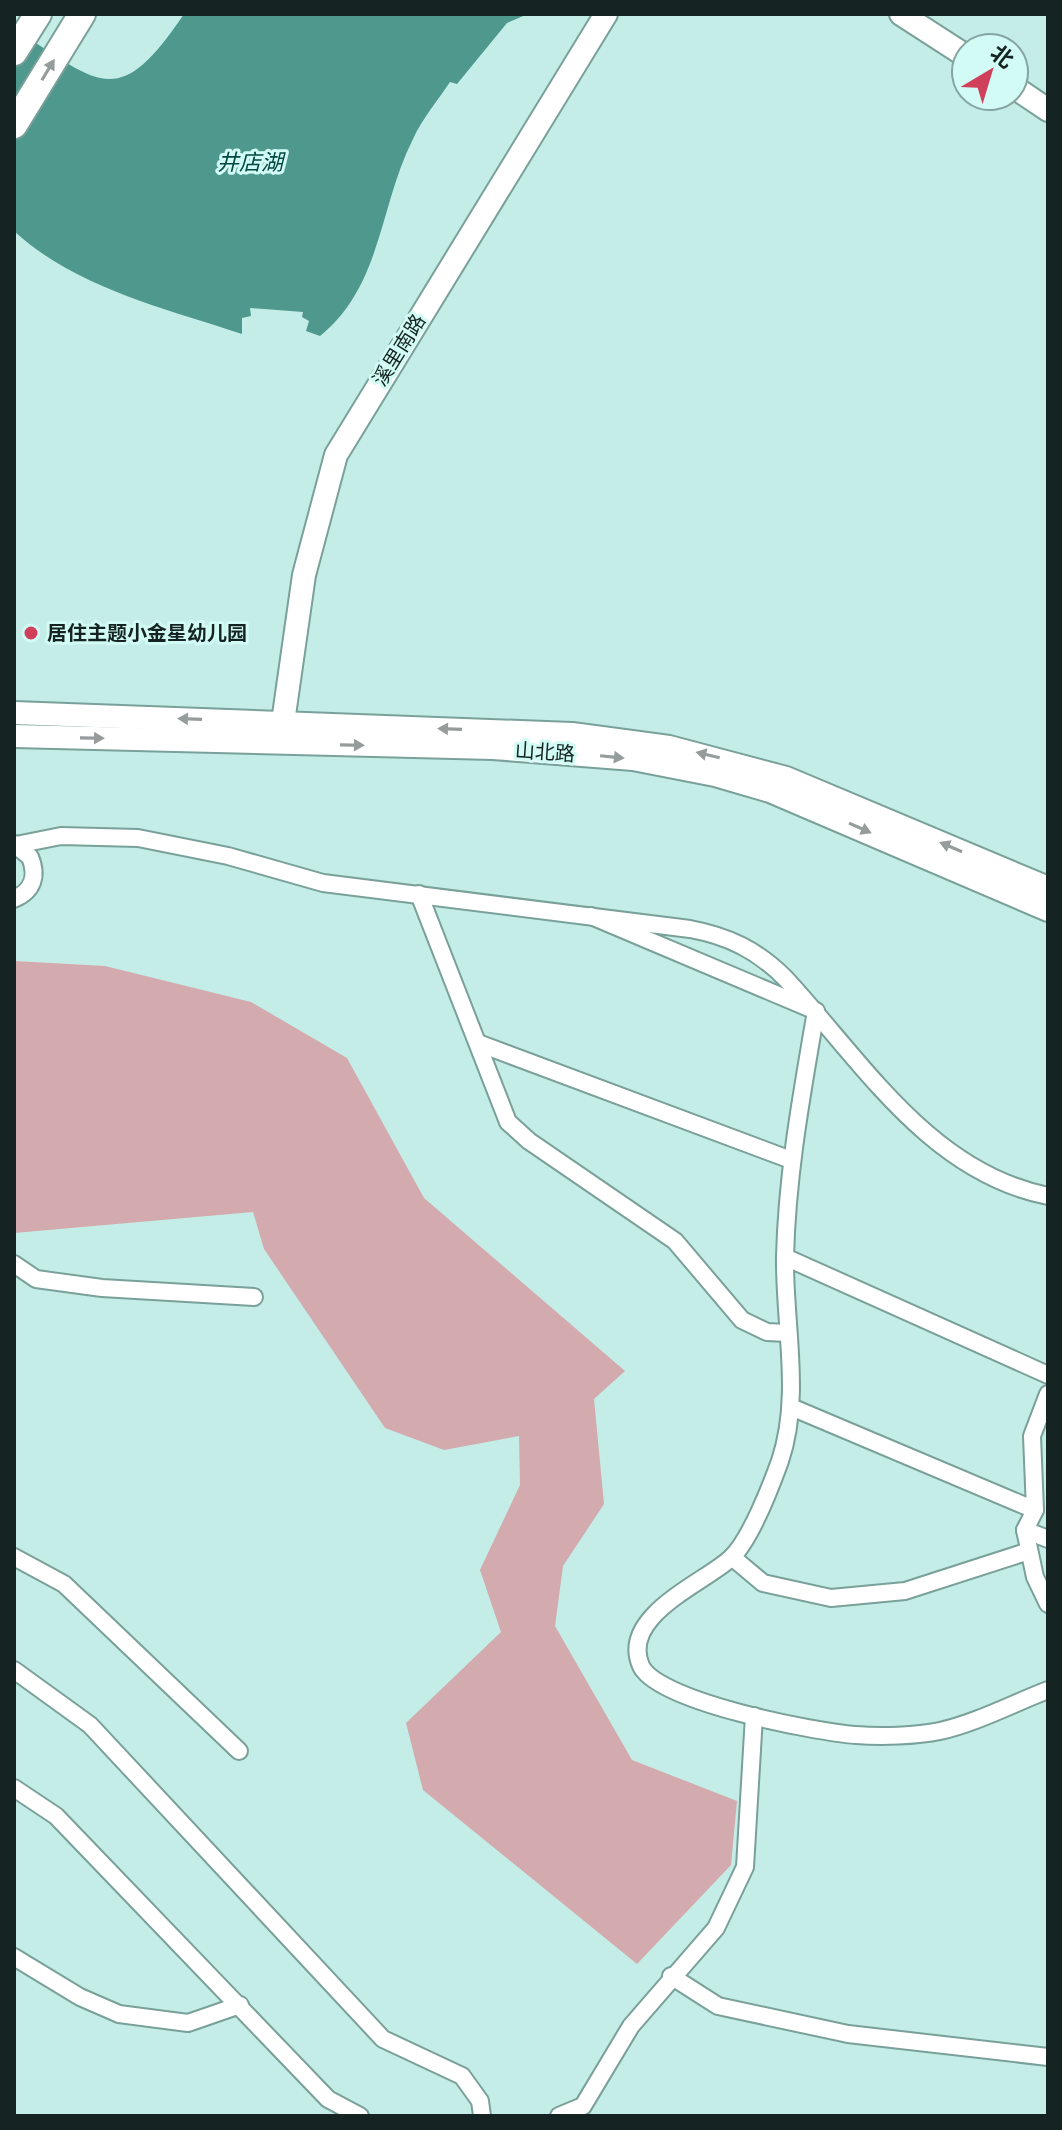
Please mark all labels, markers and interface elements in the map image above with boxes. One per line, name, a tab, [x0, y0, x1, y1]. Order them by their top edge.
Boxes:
north arrow	[950, 32, 1030, 112]
text: 北	[986, 39, 1019, 73]
one-way arrow	[40, 58, 55, 81]
water label: 井店湖	[217, 149, 286, 175]
street label: 溪里南路	[368, 310, 430, 390]
place label: 居住主题小金星幼儿园	[47, 621, 247, 645]
marker: 居住主题小金星幼儿园	[22, 624, 40, 642]
one-way arrow	[177, 712, 202, 725]
one-way arrow	[437, 723, 462, 736]
one-way arrow	[80, 732, 105, 744]
one-way arrow	[340, 738, 365, 751]
street label: 山北路	[514, 738, 576, 766]
one-way arrow	[695, 748, 720, 761]
one-way arrow	[599, 751, 624, 764]
one-way arrow	[848, 822, 872, 835]
one-way arrow	[939, 840, 962, 853]

